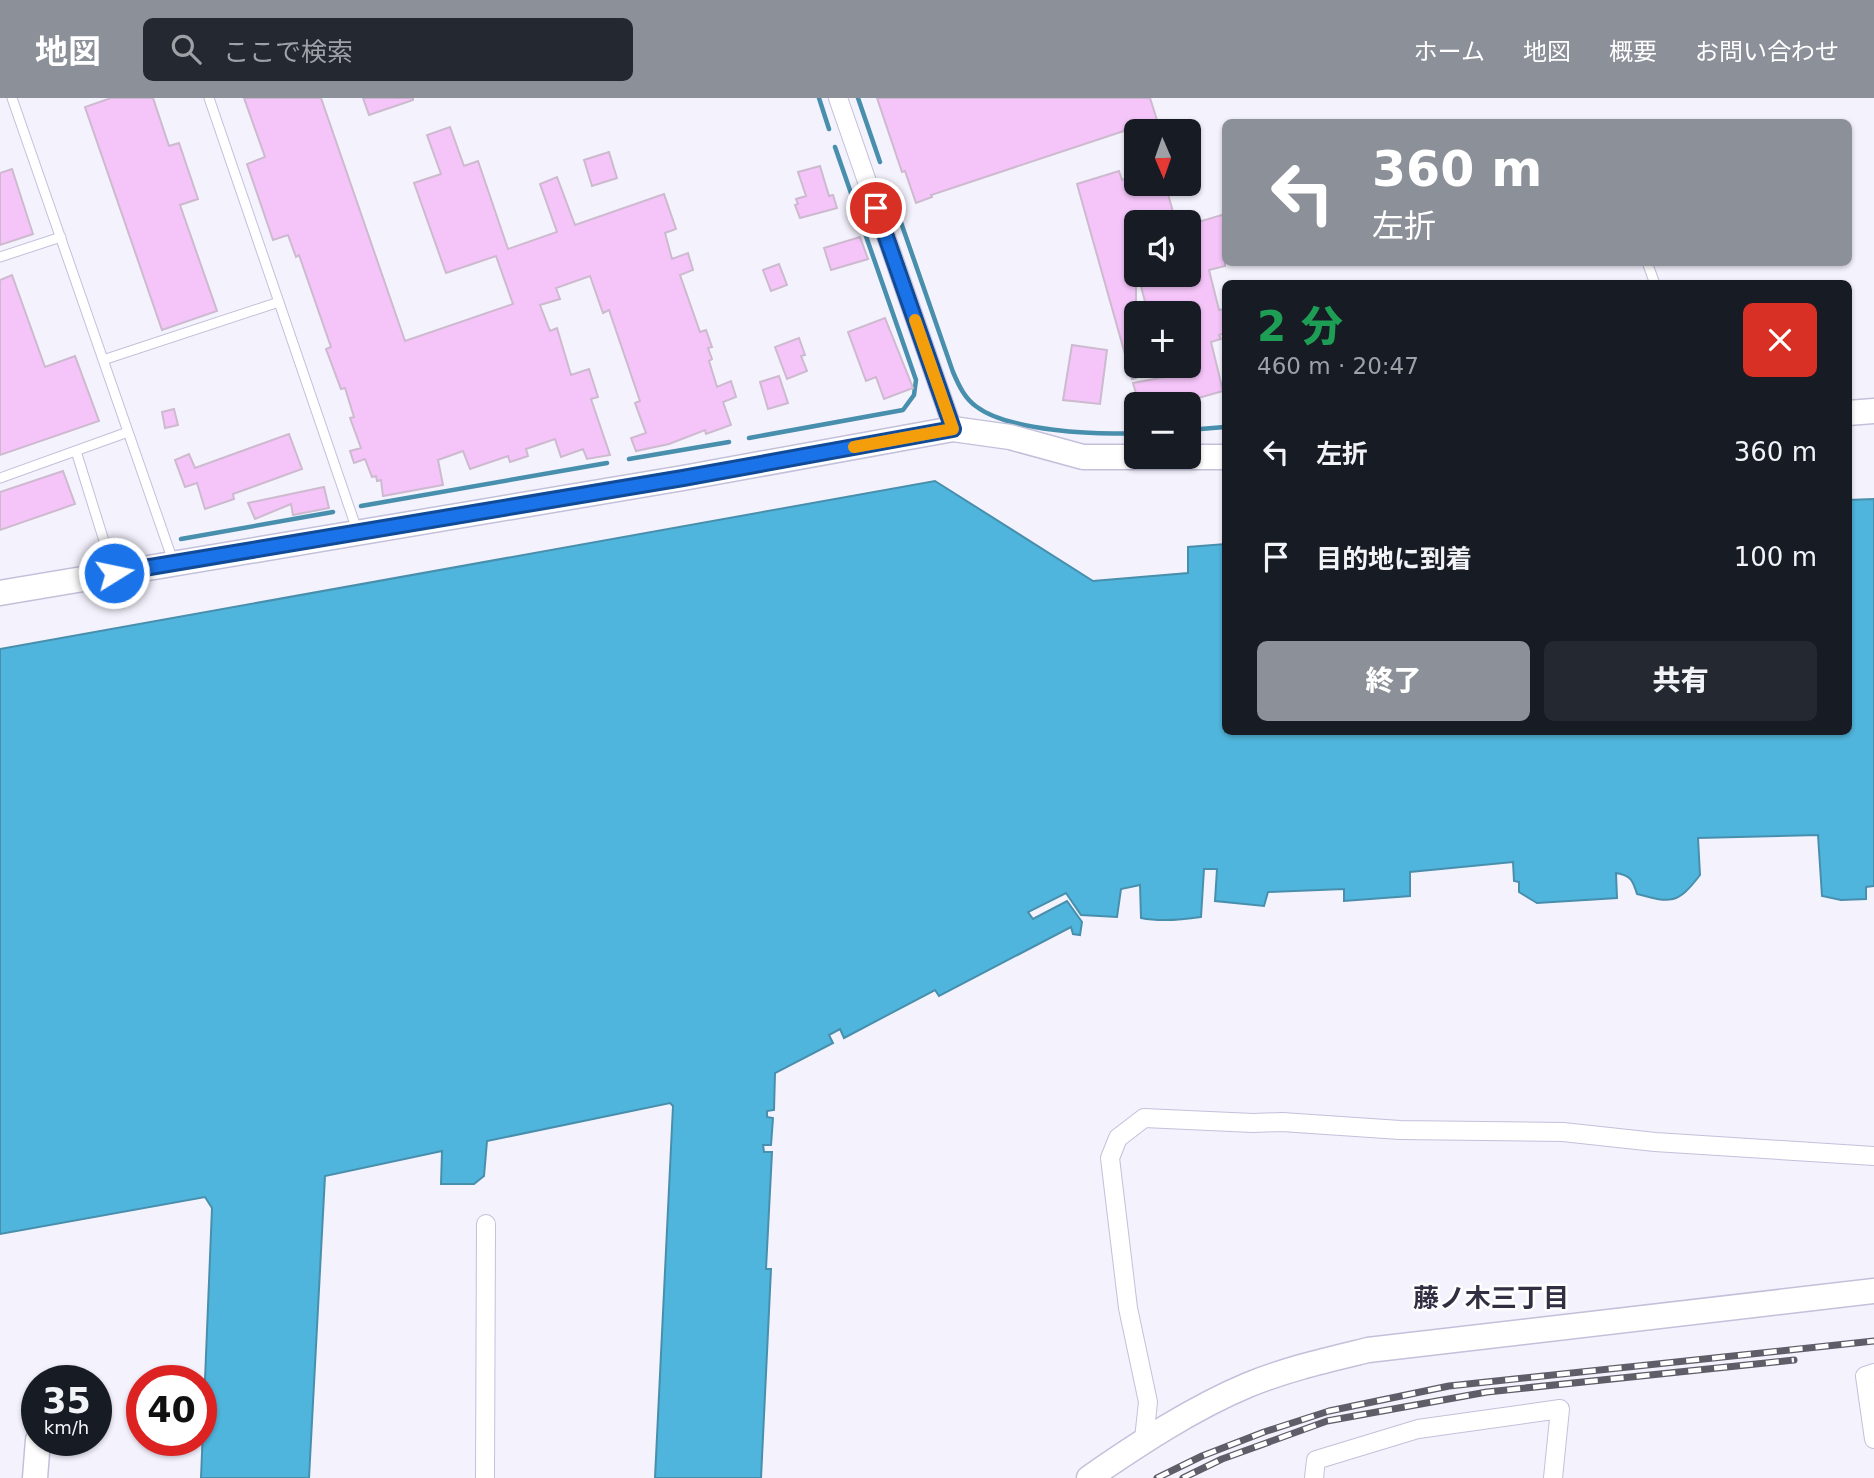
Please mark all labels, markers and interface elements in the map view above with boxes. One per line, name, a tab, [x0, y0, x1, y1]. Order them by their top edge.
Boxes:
search box	[143, 18, 633, 81]
icon: search	[167, 30, 205, 68]
text: 地図	[35, 32, 101, 71]
text: ここで検索	[223, 37, 353, 67]
text: ホーム	[1414, 38, 1485, 66]
text: 地図	[1523, 38, 1571, 66]
text: 概要	[1609, 38, 1657, 66]
text: お問い合わせ	[1695, 38, 1839, 66]
north arrow	[1124, 119, 1200, 196]
map controls	[1124, 119, 1201, 469]
text: 360 m	[1372, 141, 1542, 198]
icon: left	[1257, 147, 1348, 238]
pin	[846, 178, 906, 238]
icon: arrive	[857, 189, 895, 227]
text: 左折	[1372, 207, 1436, 245]
button: sound	[1124, 210, 1201, 287]
button: +	[1124, 301, 1201, 378]
text: 2 分	[1257, 302, 1343, 351]
button: close	[1743, 303, 1817, 377]
text: 460 m · 20:47	[1257, 353, 1419, 379]
button: −	[1124, 392, 1201, 469]
icon: left	[1257, 433, 1295, 471]
text: 360 m	[1734, 437, 1817, 467]
text: 左折	[1316, 439, 1368, 469]
position arrow	[77, 536, 151, 610]
icon: arrive	[1257, 538, 1295, 576]
text: 100 m	[1734, 542, 1817, 572]
text: 目的地に到着	[1316, 544, 1472, 574]
button: 終了	[1257, 641, 1530, 721]
button: 共有	[1544, 641, 1817, 721]
district label: 藤ノ木三丁目	[1413, 1283, 1569, 1313]
speed limit sign: 40	[126, 1365, 217, 1456]
text: 35	[42, 1381, 91, 1421]
text: km/h	[44, 1417, 89, 1438]

